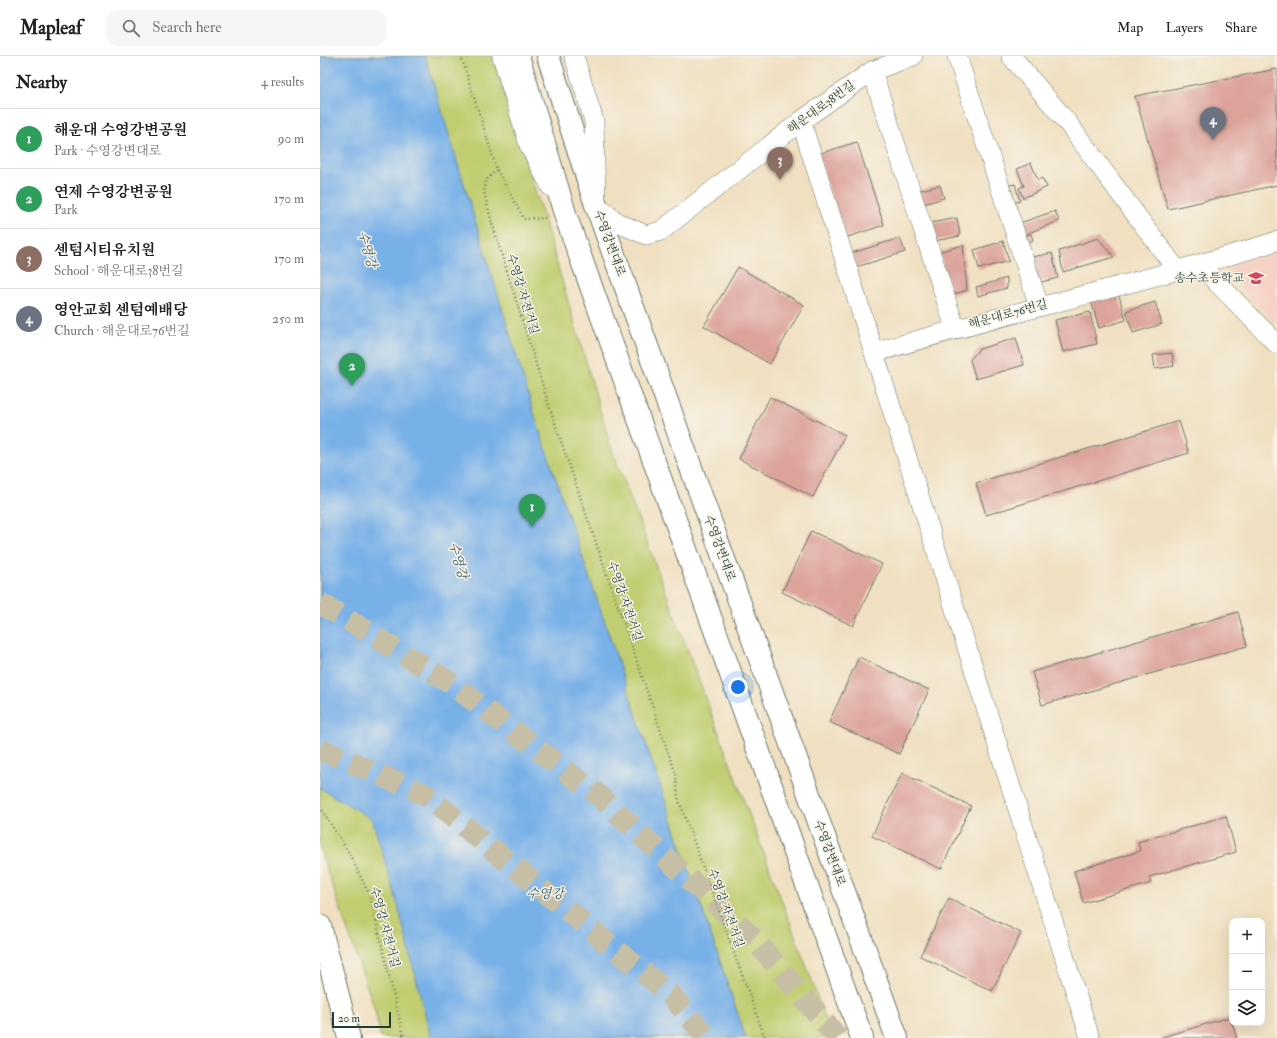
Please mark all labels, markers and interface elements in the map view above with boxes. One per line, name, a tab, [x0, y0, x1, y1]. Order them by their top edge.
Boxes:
search box	[106, 10, 386, 46]
text: Mapleaf	[20, 16, 82, 40]
icon: search	[120, 17, 142, 39]
text: Search here	[152, 18, 222, 37]
text: Map	[1117, 19, 1143, 36]
text: Layers	[1165, 19, 1203, 36]
text: Share	[1225, 19, 1257, 36]
text: Nearby	[16, 72, 67, 93]
text: 4 results	[261, 74, 304, 90]
street label: 해운대로38번길	[785, 78, 858, 137]
pin: 4	[1200, 107, 1226, 140]
text: 해운대 수영강변공원	[54, 121, 188, 140]
text: 1	[27, 131, 31, 147]
text: 90 m	[278, 131, 304, 147]
text: Park · 수영강변대로	[54, 143, 161, 159]
pin: 3	[767, 147, 793, 180]
text: 연제 수영강변공원	[54, 183, 173, 202]
text: 2	[26, 191, 32, 207]
text: 170 m	[274, 191, 304, 207]
text: Park	[54, 202, 78, 218]
street label: 수영강변대로	[591, 208, 629, 279]
water label: 수영강	[354, 229, 381, 272]
text: 센텀시티유치원	[54, 241, 155, 260]
text: 3	[27, 251, 32, 267]
text: 170 m	[274, 251, 304, 267]
street label: 수영강 자전거길	[503, 252, 542, 336]
text: School · 해운대로38번길	[54, 263, 184, 279]
school or university icon: 송수초등학교	[1247, 269, 1265, 287]
place label: 송수초등학교	[1174, 271, 1244, 286]
street label: 해운대로76번길	[967, 297, 1049, 332]
text: 영안교회 센텀예배당	[54, 301, 188, 320]
text: 4	[25, 311, 33, 327]
text: 250 m	[272, 311, 304, 327]
text: Church · 해운대로76번길	[54, 323, 190, 339]
pin: 2	[339, 353, 365, 386]
pin: 1	[519, 494, 545, 527]
street label: 수영강변대로	[701, 513, 739, 584]
water label: 수영강	[445, 540, 472, 583]
street label: 수영강 자전거길	[604, 559, 645, 643]
your location	[728, 677, 748, 697]
street label: 수영강변대로	[811, 818, 849, 889]
street label: 수영강 자전거길	[704, 866, 747, 950]
street label: 수영강 자전거길	[366, 885, 403, 969]
water label: 수영강	[526, 886, 566, 902]
map controls	[1229, 918, 1265, 1026]
button: +	[1229, 918, 1265, 954]
button: −	[1229, 954, 1265, 990]
button: layers	[1229, 990, 1265, 1026]
scale bar	[332, 1010, 391, 1029]
text: 20 m	[338, 1012, 360, 1025]

